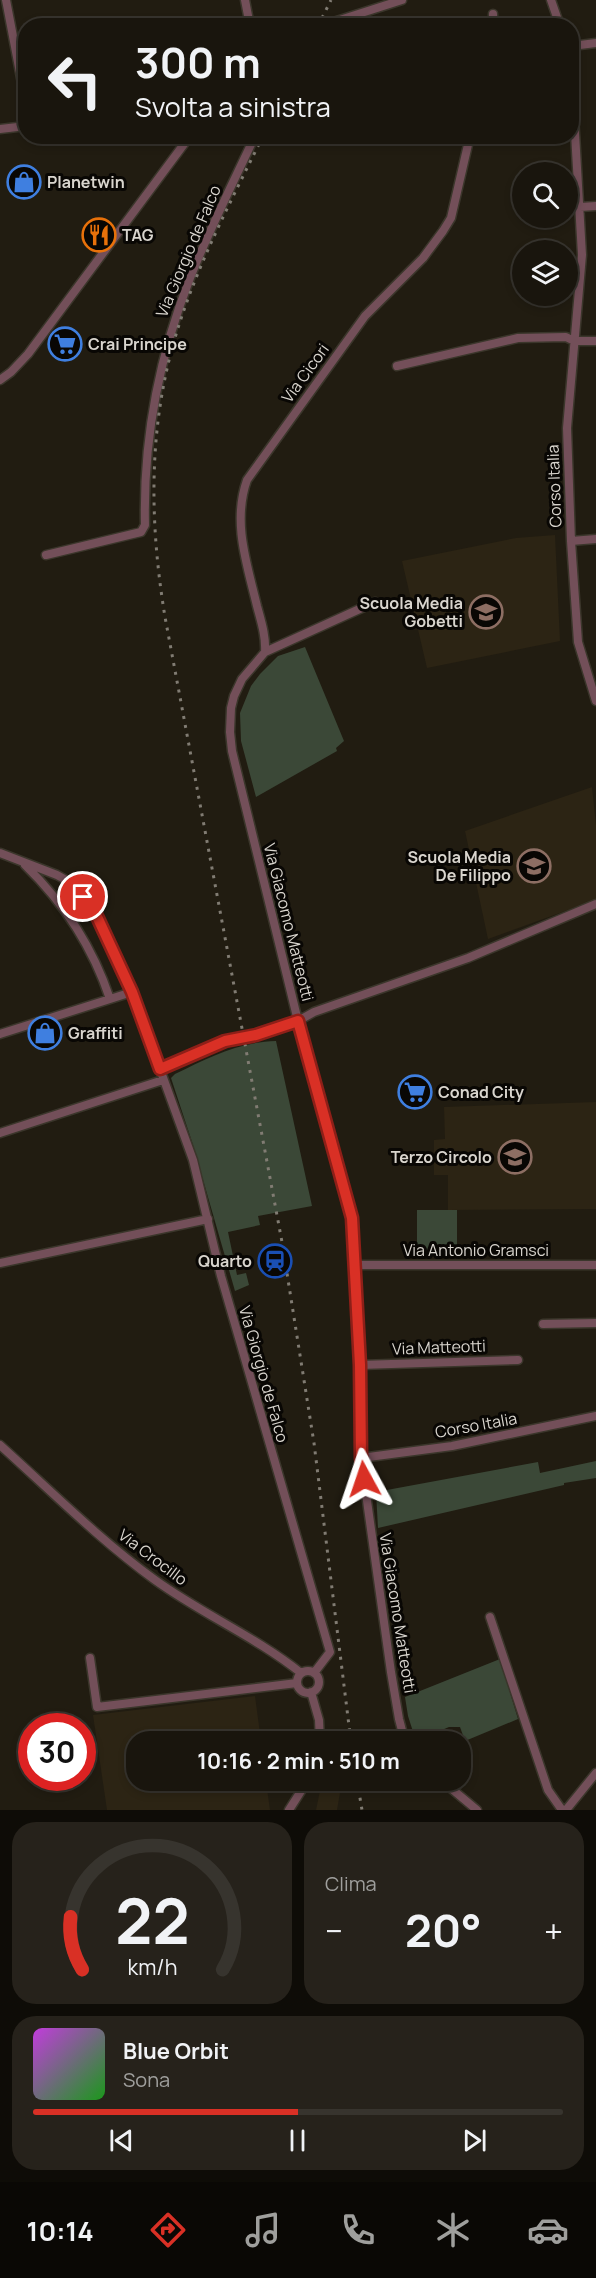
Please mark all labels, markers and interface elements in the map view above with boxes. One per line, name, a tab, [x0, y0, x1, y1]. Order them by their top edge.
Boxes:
text: 300 m	[135, 33, 261, 91]
icon: left	[36, 42, 114, 120]
text: Svolta a sinistra	[135, 88, 331, 125]
map controls	[512, 162, 578, 306]
button: search	[512, 162, 578, 228]
shop icon: Planetwin	[6, 164, 42, 200]
place label: Planetwin	[47, 171, 125, 193]
street label: Via Giorgio de Falco	[150, 182, 226, 320]
restaurant icon: TAG	[81, 217, 117, 253]
place label: TAG	[122, 224, 154, 246]
button: layers	[512, 240, 578, 306]
supermarket icon: Crai Principe	[47, 326, 83, 362]
place label: Crai Principe	[88, 333, 187, 355]
street label: Via Cicori	[276, 339, 334, 407]
street label: Corso Italia	[542, 444, 566, 528]
place label: Scuola Media Gobetti	[360, 592, 463, 632]
school or university icon: Scuola Media Gobetti	[468, 594, 504, 630]
street label: Via Giacomo Matteotti	[259, 841, 319, 1003]
place label: Scuola Media De Filippo	[408, 846, 511, 886]
school or university icon: Scuola Media De Filippo	[516, 848, 552, 884]
pin	[57, 871, 108, 922]
icon: arrive	[66, 880, 99, 913]
shop icon: Graffiti	[27, 1015, 63, 1051]
place label: Graffiti	[68, 1022, 123, 1044]
supermarket icon: Conad City	[397, 1074, 433, 1110]
place label: Conad City	[438, 1081, 524, 1103]
school or university icon: Terzo Circolo	[497, 1139, 533, 1175]
place label: Terzo Circolo	[391, 1146, 492, 1168]
street label: Via Antonio Gramsci	[403, 1239, 549, 1261]
station icon: Quarto	[257, 1243, 293, 1279]
place label: Quarto	[198, 1250, 252, 1272]
street label: Via Giorgio de Falco	[234, 1303, 294, 1445]
street label: Via Matteotti	[392, 1334, 486, 1360]
street label: Corso Italia	[433, 1407, 519, 1443]
position arrow	[332, 1447, 396, 1511]
street label: Via Crocillo	[114, 1524, 192, 1590]
street label: Via Giacomo Matteotti	[374, 1531, 422, 1695]
speed limit sign: 30	[18, 1713, 96, 1791]
text: 10:16 · 2 min · 510 m	[197, 1746, 400, 1776]
text: Clima	[325, 1870, 377, 1897]
text: 22	[115, 1877, 189, 1963]
text: 20°	[405, 1899, 482, 1961]
text: −	[325, 1908, 343, 1953]
text: +	[544, 1908, 563, 1953]
text: km/h	[127, 1952, 177, 1981]
text: Blue Orbit	[123, 2036, 229, 2066]
text: Sona	[123, 2066, 170, 2093]
icon: previous	[105, 2124, 138, 2157]
icon: pause	[281, 2124, 314, 2157]
icon: next	[458, 2124, 491, 2157]
icon: directions	[147, 2209, 189, 2251]
icon: music	[242, 2209, 284, 2251]
icon: phone	[337, 2209, 379, 2251]
icon: climate	[432, 2209, 474, 2251]
icon: car	[527, 2209, 569, 2251]
text: 10:14	[27, 2212, 94, 2249]

